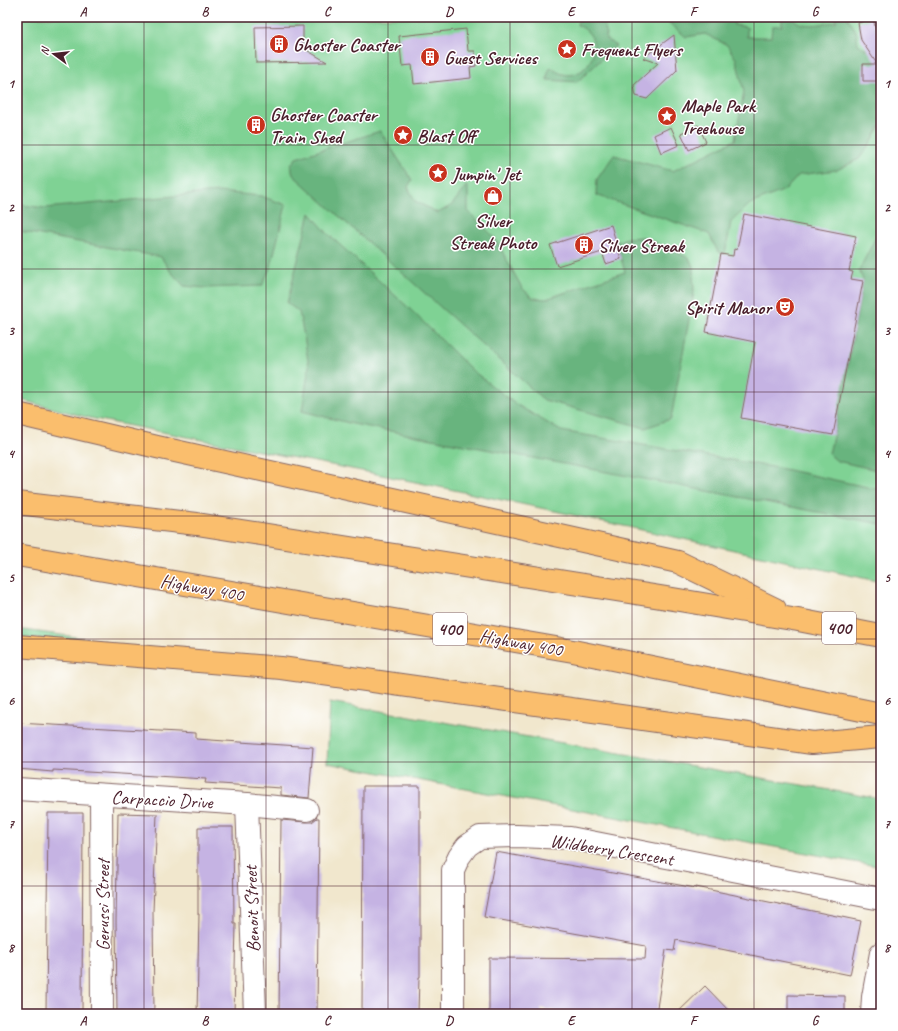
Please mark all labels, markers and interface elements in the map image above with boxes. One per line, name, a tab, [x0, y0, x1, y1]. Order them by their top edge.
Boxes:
text: A	[80, 4, 88, 20]
text: B	[202, 4, 210, 20]
text: C	[324, 4, 332, 20]
text: D	[445, 4, 454, 20]
text: E	[568, 4, 577, 20]
text: F	[690, 4, 699, 20]
text: G	[812, 4, 820, 20]
building icon: Ghoster Coaster	[268, 33, 290, 55]
place label: Ghoster Coaster	[293, 33, 402, 57]
north arrow	[34, 34, 74, 74]
place icon: Frequent Flyers	[556, 38, 578, 60]
place label: Frequent Flyers	[581, 38, 684, 62]
text: N	[37, 44, 53, 57]
building icon: Guest Services	[419, 46, 441, 68]
place label: Guest Services	[444, 46, 539, 70]
text: 1	[8, 76, 16, 92]
text: 1	[884, 76, 892, 92]
place label: Maple Park Treehouse	[681, 94, 757, 140]
place label: Ghoster Coaster Train Shed	[270, 103, 379, 149]
place icon: Maple Park Treehouse	[656, 105, 678, 127]
building icon: Ghoster Coaster Train Shed	[245, 114, 267, 136]
place icon: Blast Off	[392, 124, 414, 146]
place label: Blast Off	[417, 124, 480, 148]
place icon: Jumpin' Jet	[427, 162, 449, 184]
place label: Jumpin' Jet	[450, 162, 522, 186]
shop icon: Silver Streak Photo	[482, 185, 504, 207]
text: 2	[8, 200, 15, 216]
text: 2	[884, 200, 891, 216]
place label: Silver Streak Photo	[450, 209, 538, 255]
building icon: Silver Streak	[573, 234, 595, 256]
place label: Silver Streak	[598, 234, 686, 258]
place label: Spirit Manor	[685, 296, 773, 320]
theatre icon: Spirit Manor	[774, 296, 796, 318]
text: 3	[8, 323, 15, 339]
text: 3	[884, 323, 891, 339]
text: 4	[8, 446, 16, 462]
text: 4	[884, 446, 892, 462]
street label: Highway 400	[158, 569, 247, 607]
text: 5	[8, 570, 15, 586]
text: 5	[884, 570, 891, 586]
road number: 400	[822, 612, 856, 644]
road number: 400	[433, 613, 467, 645]
street label: Highway 400	[477, 624, 566, 662]
text: 6	[8, 693, 15, 709]
text: 6	[884, 693, 891, 709]
street label: Carpaccio Drive	[111, 785, 215, 815]
text: 7	[8, 816, 15, 832]
text: 7	[884, 816, 891, 832]
street label: Wildberry Crescent	[549, 828, 677, 872]
street label: Gerussi Street	[91, 856, 115, 951]
street label: Benoit Street	[238, 863, 266, 953]
text: 8	[8, 940, 16, 956]
text: 8	[884, 940, 892, 956]
text: A	[80, 1013, 88, 1029]
text: B	[202, 1013, 210, 1029]
text: C	[324, 1013, 332, 1029]
text: D	[445, 1013, 454, 1029]
text: E	[568, 1013, 577, 1029]
text: F	[690, 1013, 699, 1029]
text: G	[812, 1013, 820, 1029]

